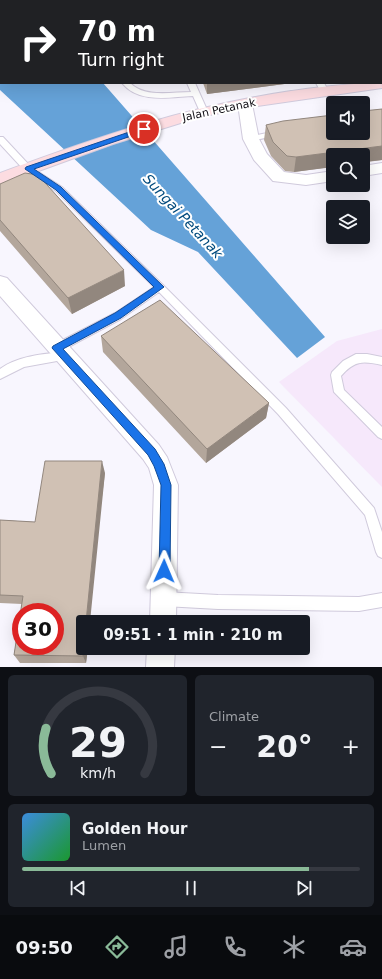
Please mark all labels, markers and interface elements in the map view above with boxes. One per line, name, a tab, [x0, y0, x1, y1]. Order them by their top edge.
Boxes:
text: 70 m	[78, 15, 156, 48]
icon: right	[12, 16, 64, 68]
text: Turn right	[78, 49, 164, 70]
street label: Jalan Petanak	[180, 96, 257, 124]
map controls	[326, 96, 370, 244]
button: sound	[326, 96, 370, 140]
pin	[127, 112, 161, 146]
icon: arrive	[133, 118, 155, 140]
button: search	[326, 148, 370, 192]
water label: Sungai Petanak	[140, 171, 227, 262]
button: layers	[326, 200, 370, 244]
position arrow	[143, 550, 185, 592]
speed limit sign: 30	[12, 603, 64, 655]
text: 09:51 · 1 min · 210 m	[103, 626, 283, 644]
text: Climate	[209, 709, 259, 724]
text: 29	[69, 717, 126, 766]
text: 20°	[256, 729, 313, 764]
text: −	[209, 734, 227, 759]
text: +	[342, 734, 360, 759]
text: km/h	[79, 764, 116, 780]
text: Golden Hour	[82, 820, 188, 838]
text: Lumen	[82, 838, 126, 853]
icon: previous	[67, 877, 89, 899]
icon: pause	[180, 877, 202, 899]
icon: next	[293, 877, 315, 899]
icon: directions	[103, 933, 131, 961]
icon: music	[162, 933, 190, 961]
icon: phone	[221, 933, 249, 961]
icon: climate	[280, 933, 308, 961]
icon: car	[339, 933, 367, 961]
text: 09:50	[15, 937, 73, 958]

